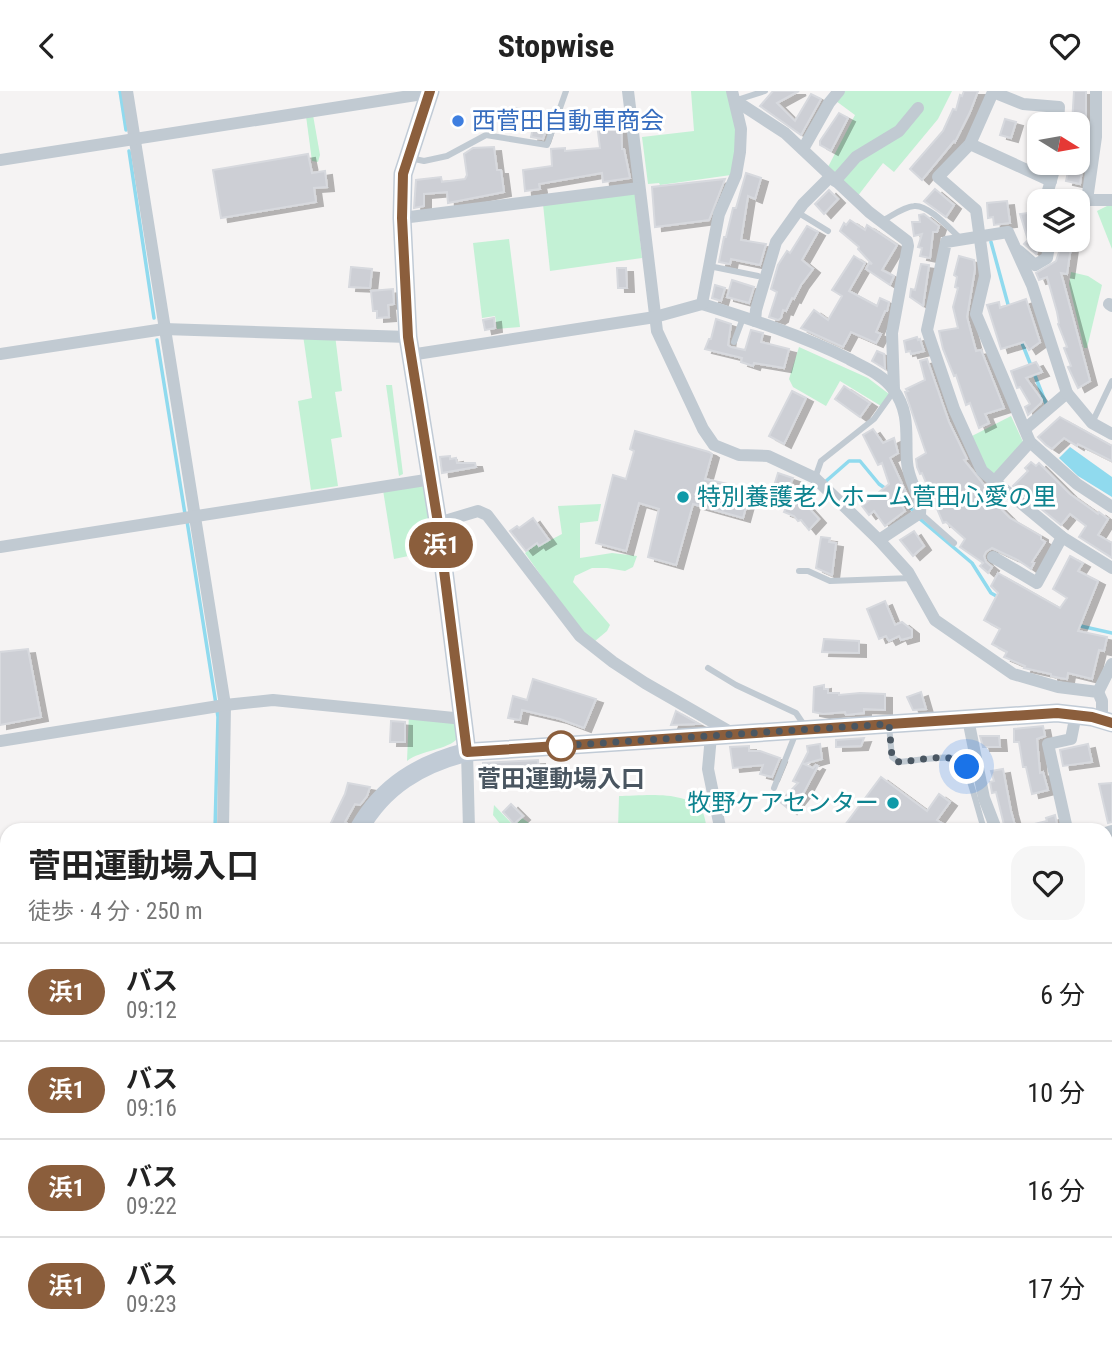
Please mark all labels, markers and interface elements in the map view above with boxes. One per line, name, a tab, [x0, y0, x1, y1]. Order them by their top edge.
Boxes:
icon: back	[28, 27, 66, 65]
text: Stopwise	[498, 27, 614, 65]
icon: heart	[1046, 27, 1084, 65]
place label: 西菅田自動車商会	[472, 107, 664, 135]
north arrow	[1027, 112, 1090, 175]
map controls	[1027, 112, 1090, 252]
marker: 西菅田自動車商会	[450, 113, 466, 129]
button: layers	[1027, 189, 1090, 252]
place label: 特別養護老人ホーム菅田心愛の里	[697, 483, 1056, 511]
marker: 特別養護老人ホーム菅田心愛の里	[675, 489, 691, 505]
line badge: 浜1	[410, 522, 472, 568]
text: 浜1	[423, 531, 459, 559]
marker: 菅田運動場入口	[546, 731, 576, 761]
your location	[949, 749, 984, 784]
place label: 菅田運動場入口	[477, 765, 645, 793]
place label: 牧野ケアセンター	[687, 789, 879, 817]
marker: 牧野ケアセンター	[885, 795, 901, 811]
text: 菅田運動場入口	[28, 846, 259, 885]
button: heart	[1011, 846, 1085, 920]
text: 徒歩 · 4 分 · 250 m	[28, 898, 203, 925]
text: バス	[126, 966, 178, 996]
text: 浜1	[48, 978, 85, 1006]
text: 6 分	[1040, 980, 1085, 1010]
text: 09:12	[126, 997, 177, 1024]
text: バス	[126, 1064, 178, 1094]
text: 浜1	[48, 1076, 85, 1104]
text: 10 分	[1027, 1078, 1085, 1108]
text: 09:16	[126, 1095, 177, 1122]
text: バス	[126, 1162, 178, 1192]
text: 浜1	[48, 1174, 85, 1202]
text: 16 分	[1027, 1176, 1085, 1206]
text: 09:22	[126, 1193, 177, 1220]
text: バス	[126, 1260, 178, 1290]
text: 浜1	[48, 1272, 85, 1300]
text: 17 分	[1027, 1274, 1085, 1304]
text: 09:23	[126, 1291, 177, 1318]

